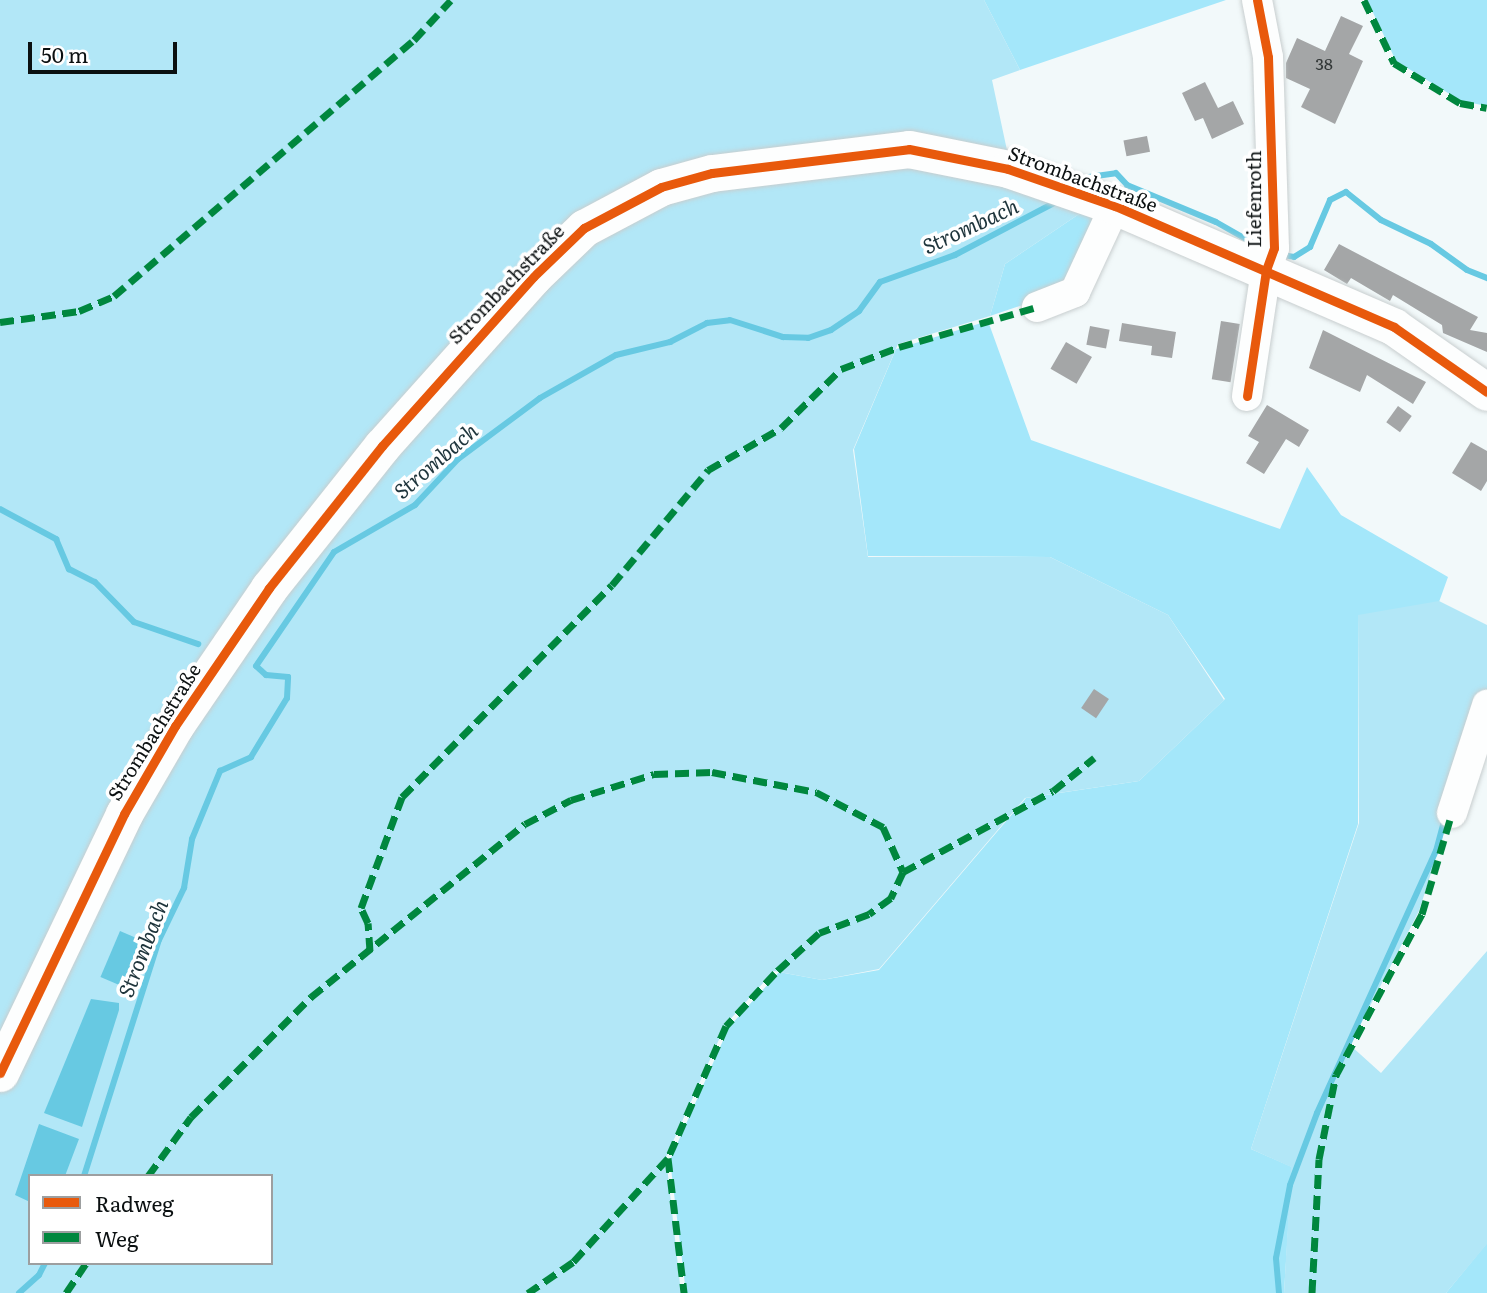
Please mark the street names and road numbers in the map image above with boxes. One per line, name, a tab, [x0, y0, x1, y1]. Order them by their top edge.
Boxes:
street label: Strombachstraße	[1005, 141, 1161, 217]
street label: Liefenroth	[1243, 150, 1265, 248]
street label: Strombachstraße	[443, 220, 569, 348]
street label: Strombachstraße	[103, 659, 205, 805]

